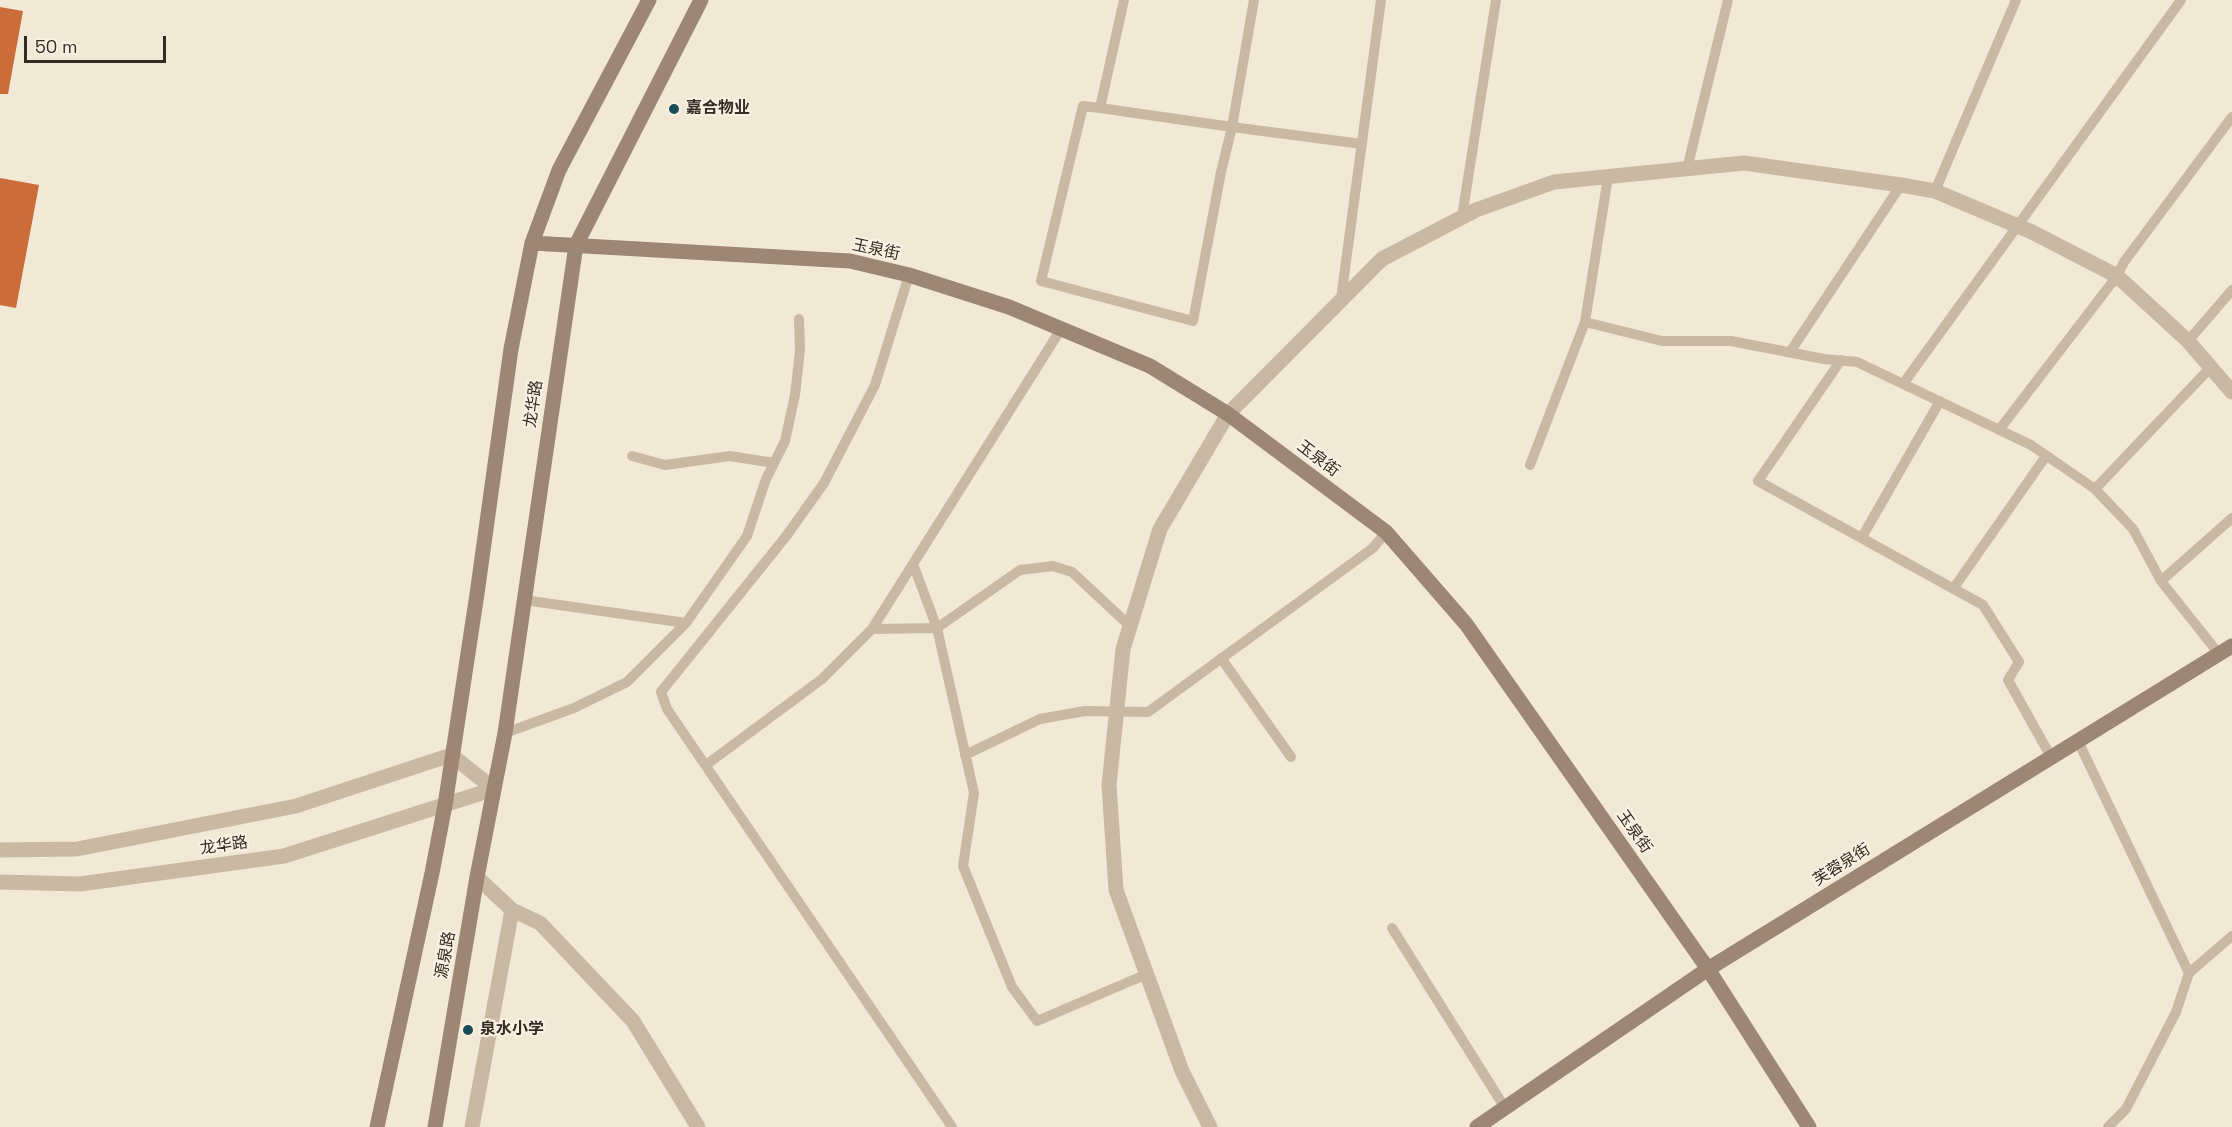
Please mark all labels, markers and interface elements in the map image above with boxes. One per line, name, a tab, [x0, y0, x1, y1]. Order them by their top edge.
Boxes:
scale bar	[27, 24, 170, 62]
text: 50 m	[35, 35, 77, 58]
place label: 嘉合物业	[686, 99, 750, 119]
marker: 嘉合物业	[667, 102, 681, 116]
street label: 玉泉街	[851, 236, 901, 264]
street label: 龙华路	[521, 379, 547, 429]
street label: 玉泉街	[1293, 437, 1343, 481]
street label: 玉泉街	[1612, 807, 1656, 857]
street label: 龙华路	[199, 833, 249, 859]
street label: 芙蓉泉街	[1810, 840, 1874, 890]
street label: 源泉路	[432, 930, 460, 980]
place label: 泉水小学	[480, 1020, 544, 1040]
marker: 泉水小学	[461, 1023, 475, 1037]

